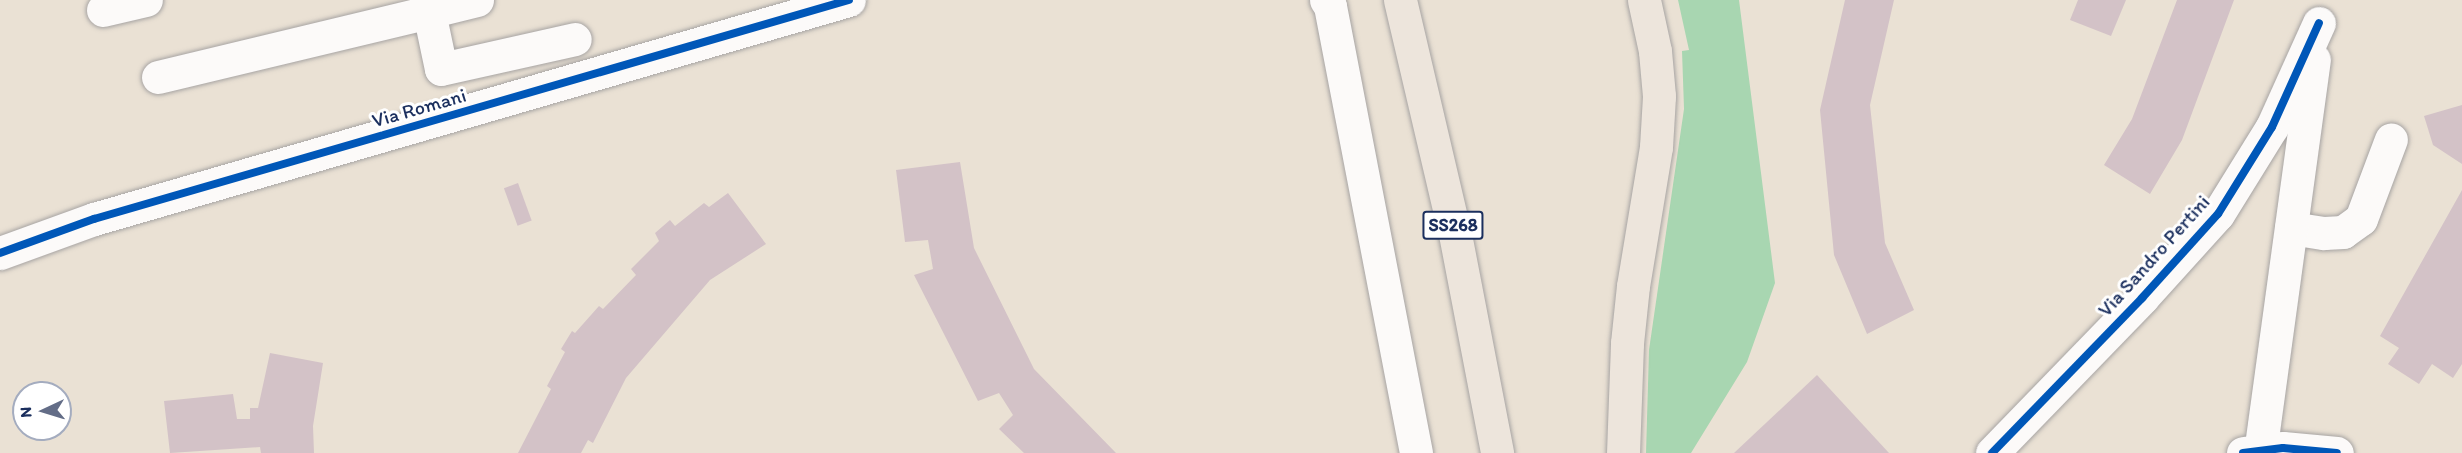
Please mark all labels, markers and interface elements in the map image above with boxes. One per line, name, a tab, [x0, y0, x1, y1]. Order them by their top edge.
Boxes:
street label: Via Romani	[370, 83, 468, 133]
street label: Via Sandro Pertini	[2093, 190, 2215, 322]
road number: SS268	[1422, 210, 1484, 240]
north arrow	[12, 381, 72, 441]
text: N	[16, 406, 35, 418]

